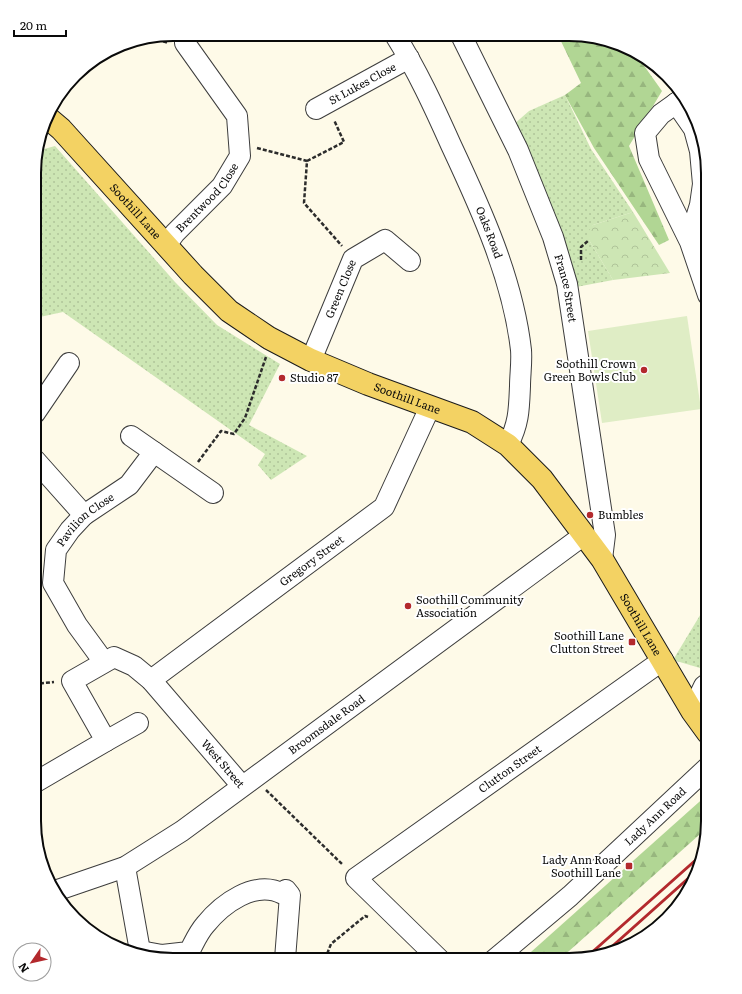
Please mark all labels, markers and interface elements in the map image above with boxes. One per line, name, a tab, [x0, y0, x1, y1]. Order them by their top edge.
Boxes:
scale bar	[14, 12, 66, 38]
text: 20 m	[20, 16, 47, 34]
street label: St Lukes Close	[326, 58, 399, 108]
street label: Brentwood Close	[171, 159, 241, 235]
street label: Soothill Lane	[107, 179, 166, 242]
street label: Oaks Road	[473, 203, 508, 261]
street label: France Street	[551, 252, 582, 324]
street label: Green Close	[320, 256, 359, 320]
place label: Soothill Crown Green Bowls Club	[544, 355, 636, 384]
marker: Soothill Crown Green Bowls Club	[639, 365, 649, 375]
place label: Studio 87	[290, 369, 339, 385]
marker: Studio 87	[277, 373, 287, 383]
street label: Soothill Lane	[372, 378, 443, 417]
street label: Pavilion Close	[52, 488, 117, 549]
place label: Bumbles	[598, 506, 643, 522]
marker: Bumbles	[585, 510, 595, 520]
street label: Gregory Street	[275, 530, 347, 589]
street label: Soothill Lane	[617, 590, 667, 659]
place label: Soothill Community Association	[416, 591, 524, 620]
marker: Soothill Community Association	[403, 601, 413, 611]
place label: Soothill Lane Clutton Street	[550, 627, 625, 656]
marker: Soothill Lane Clutton Street	[627, 637, 637, 647]
street label: Broomsdale Road	[284, 690, 368, 757]
street label: West Street	[198, 735, 249, 791]
street label: Clutton Street	[474, 740, 544, 796]
street label: Lady Ann Road	[620, 783, 689, 848]
place label: Lady Ann Road Soothill Lane	[542, 851, 621, 880]
marker: Lady Ann Road Soothill Lane	[624, 861, 634, 871]
north arrow	[12, 942, 52, 982]
text: N	[14, 960, 32, 976]

